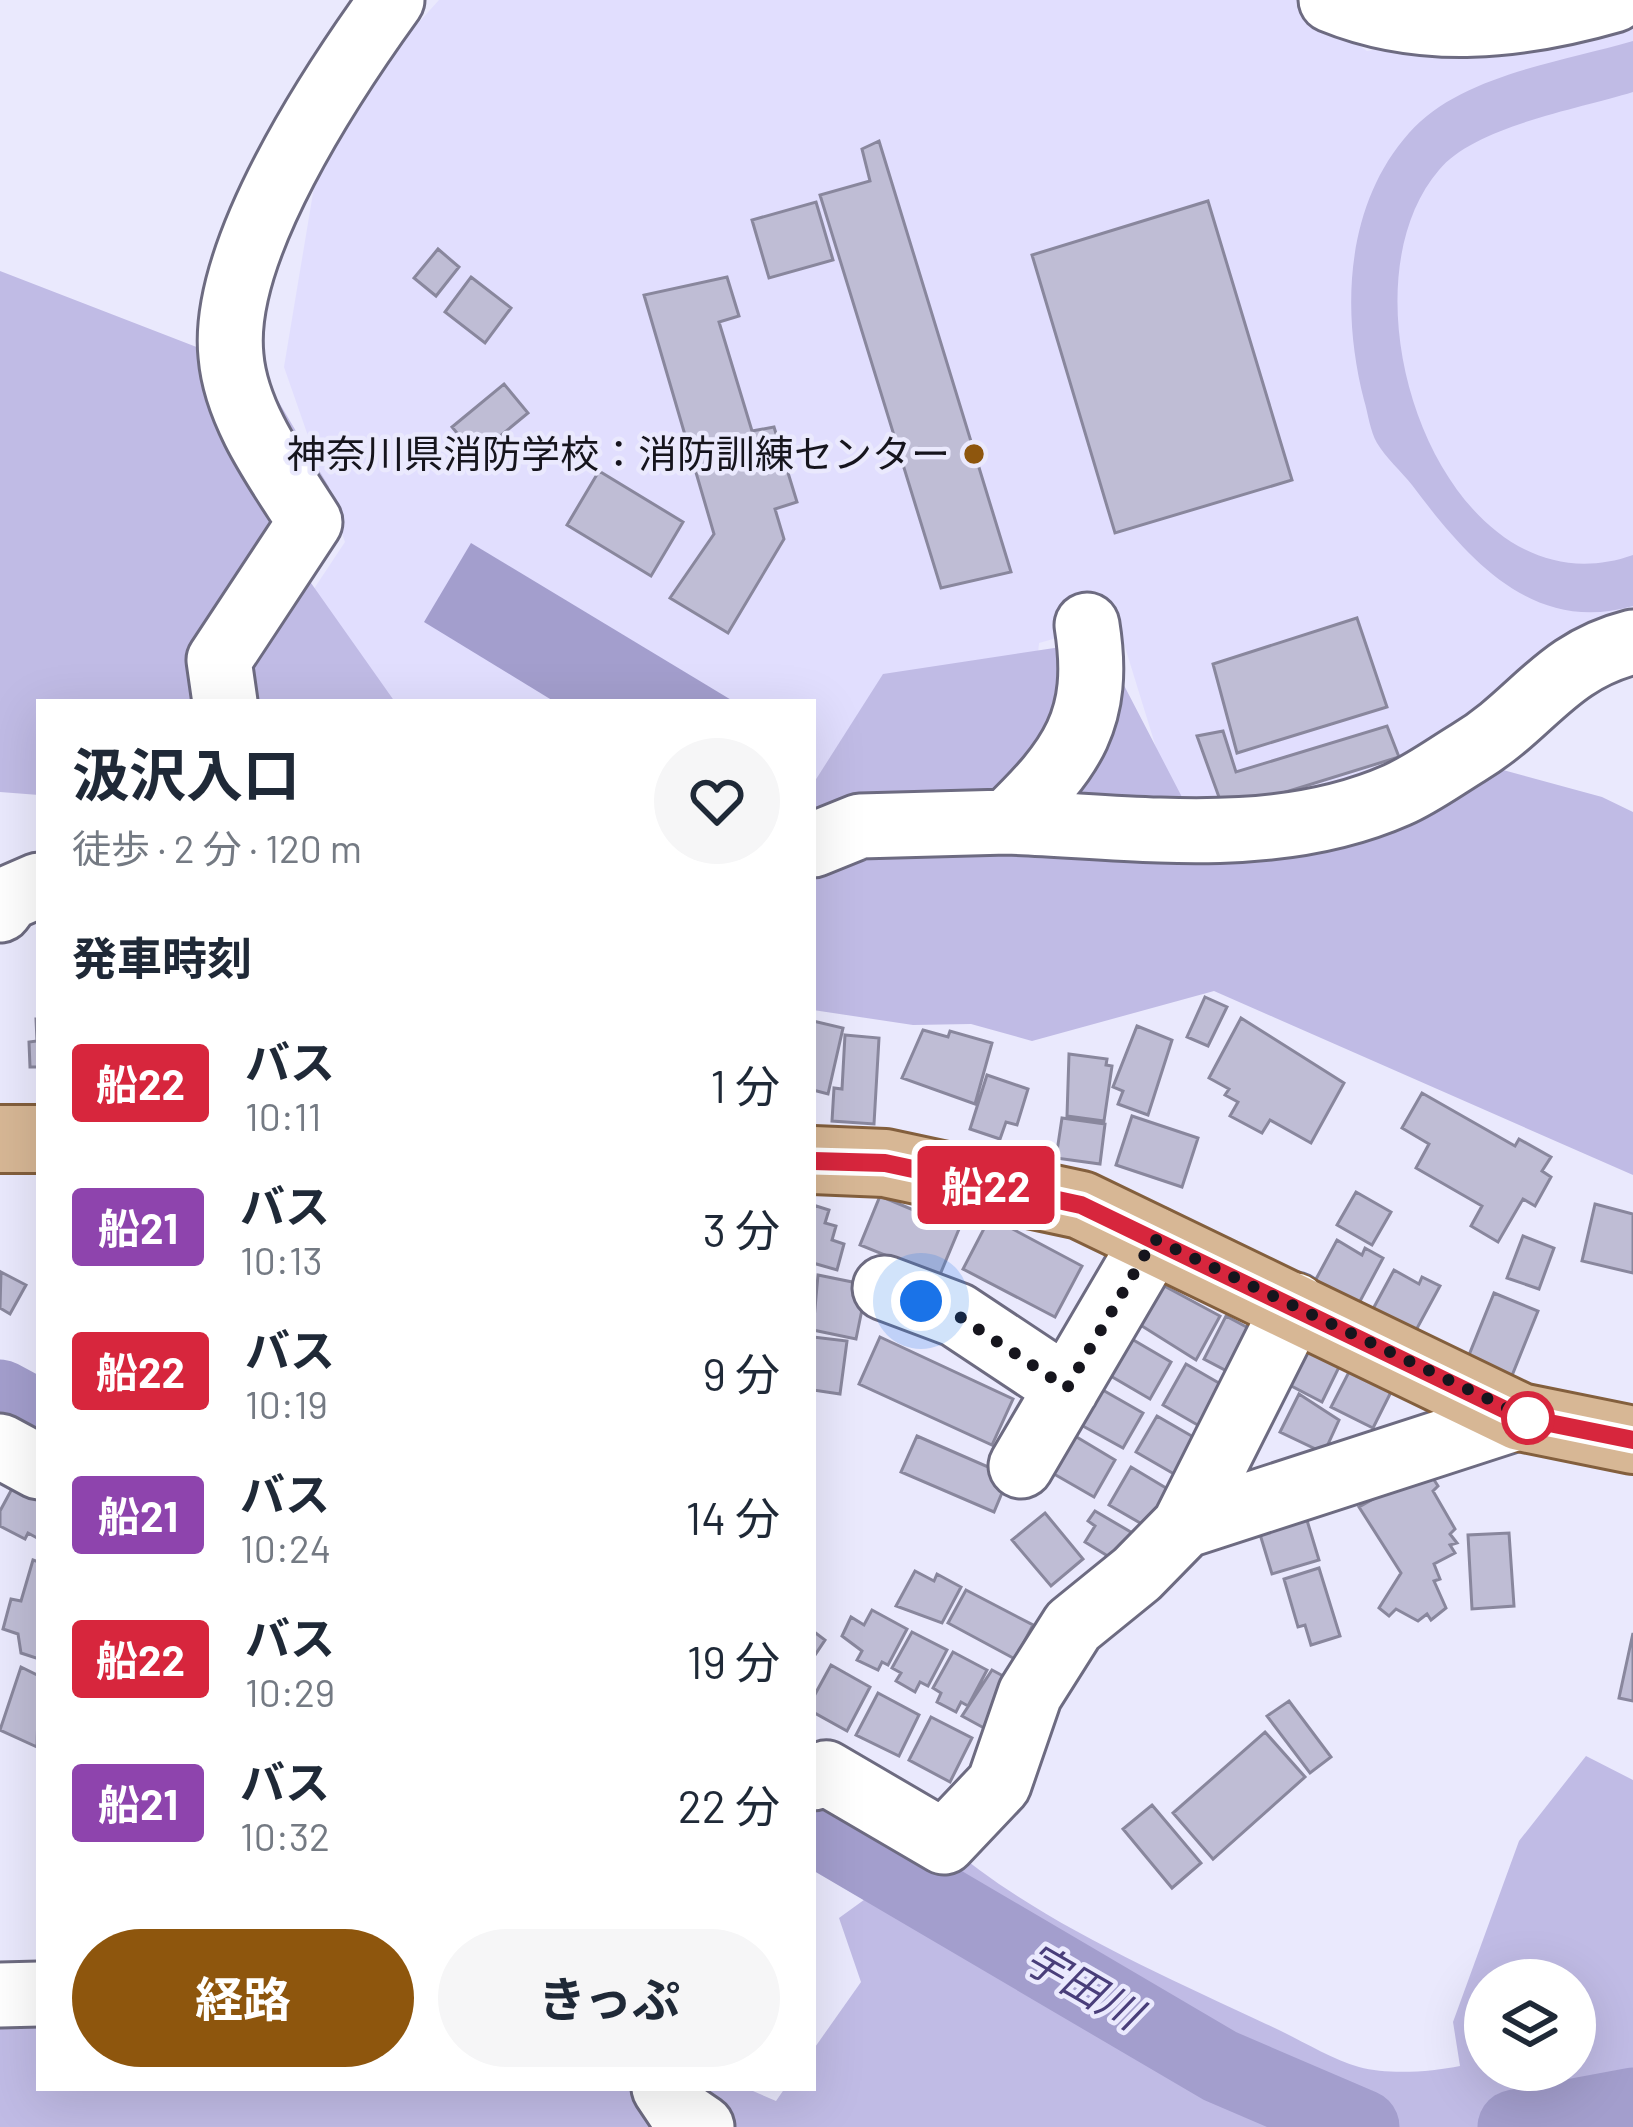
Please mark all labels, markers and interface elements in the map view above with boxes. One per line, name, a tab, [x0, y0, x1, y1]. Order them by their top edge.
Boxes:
place label: 神奈川県消防学校：消防訓練センター	[287, 429, 950, 476]
marker: 神奈川県消防学校：消防訓練センター	[961, 441, 987, 467]
button: heart	[654, 738, 780, 864]
text: 汲沢入口	[72, 739, 300, 807]
text: 徒歩 · 2 分 · 120 m	[72, 824, 362, 871]
text: 発車時刻	[72, 930, 252, 984]
text: バス	[245, 1034, 335, 1088]
text: 船22	[96, 1058, 185, 1108]
text: 1 分	[710, 1058, 780, 1112]
text: 10:11	[245, 1092, 321, 1139]
line badge: 船22	[917, 1146, 1055, 1224]
text: 船22	[941, 1160, 1031, 1210]
text: バス	[240, 1178, 330, 1232]
text: 船21	[98, 1202, 178, 1252]
text: 3 分	[703, 1202, 780, 1256]
text: 10:13	[240, 1236, 323, 1283]
your location	[891, 1271, 951, 1331]
text: バス	[245, 1322, 335, 1376]
text: 船22	[96, 1346, 185, 1396]
text: 9 分	[703, 1346, 780, 1400]
text: 10:19	[245, 1380, 328, 1427]
unlabelled marker	[1503, 1393, 1553, 1443]
text: バス	[240, 1466, 330, 1520]
text: 船21	[98, 1490, 178, 1540]
text: 14 分	[685, 1490, 780, 1544]
text: 10:24	[240, 1524, 331, 1571]
text: バス	[245, 1610, 335, 1664]
text: 船22	[96, 1634, 185, 1684]
text: 19 分	[687, 1634, 780, 1688]
text: 10:29	[245, 1668, 335, 1715]
text: バス	[240, 1754, 330, 1808]
text: 船21	[98, 1778, 178, 1828]
text: 22 分	[678, 1778, 780, 1832]
text: 10:32	[240, 1812, 330, 1859]
button: 経路	[72, 1929, 414, 2067]
button: きっぷ	[438, 1929, 780, 2067]
water label: 宇田川	[1017, 1931, 1155, 2039]
map controls	[1464, 1959, 1596, 2091]
button: layers	[1464, 1959, 1596, 2091]

